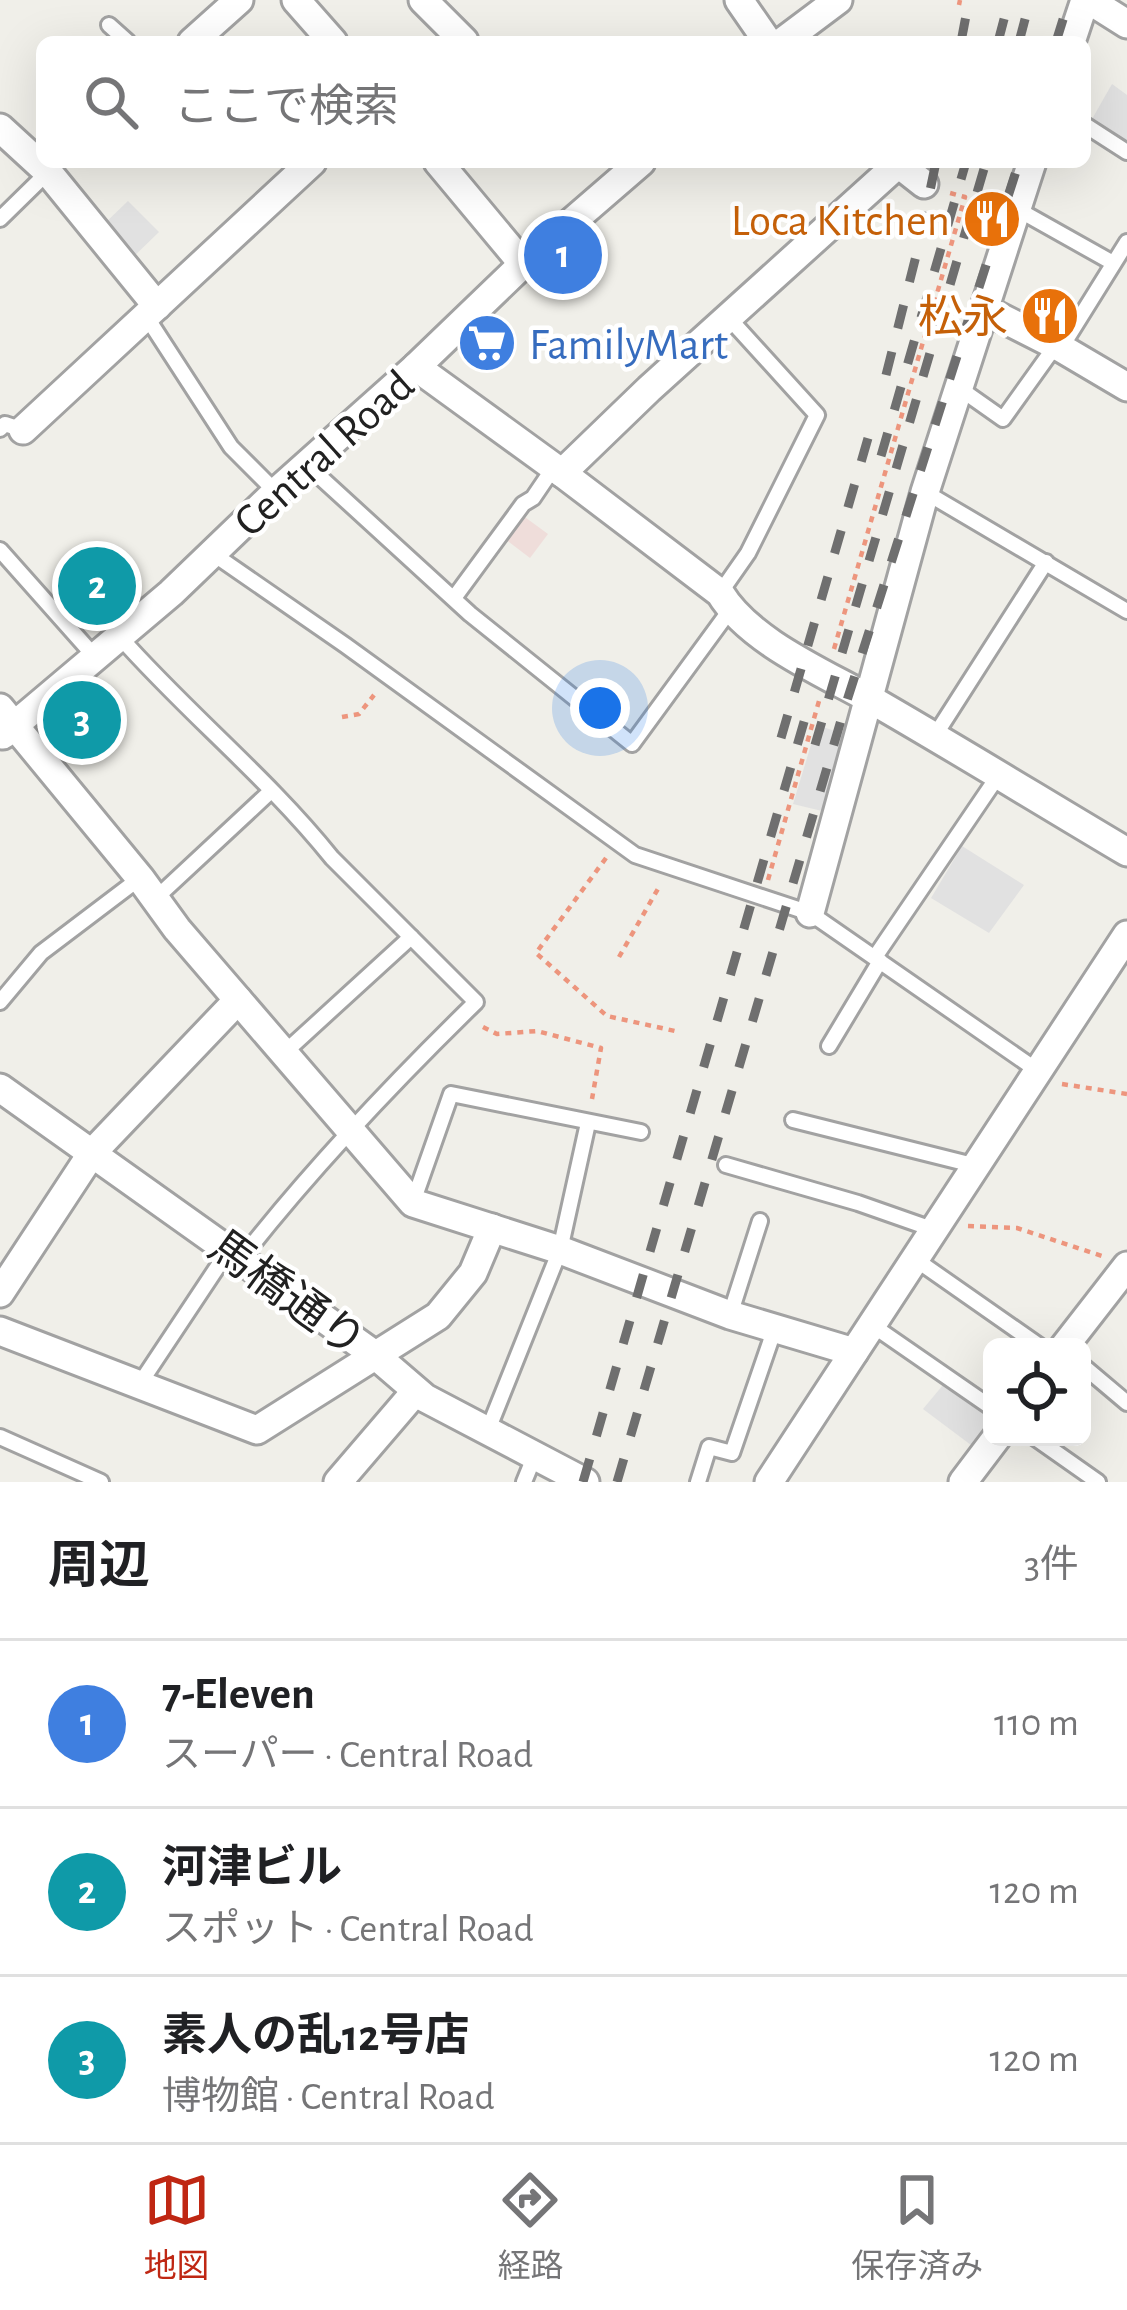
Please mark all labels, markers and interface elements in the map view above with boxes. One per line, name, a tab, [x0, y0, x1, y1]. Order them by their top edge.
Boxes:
search box	[36, 36, 1091, 168]
icon: search	[78, 69, 144, 135]
text: ここで検索	[174, 85, 399, 130]
restaurant icon: Loca Kitchen	[961, 188, 1023, 250]
place label: Loca Kitchen	[731, 199, 950, 244]
pin: 1	[524, 210, 602, 300]
restaurant icon: 松永	[1019, 285, 1081, 347]
place label: 松永	[918, 294, 1008, 341]
supermarket icon: FamilyMart	[456, 312, 518, 374]
place label: FamilyMart	[529, 323, 728, 368]
street label: Central Road	[226, 362, 423, 545]
pin: 2	[58, 541, 136, 631]
pin: 3	[43, 675, 121, 765]
your location	[570, 678, 630, 738]
street label: 馬橋通り	[200, 1222, 374, 1366]
map controls	[983, 1338, 1091, 1446]
button: locate	[983, 1338, 1091, 1446]
text: 周辺	[48, 1541, 150, 1592]
text: 3件	[1024, 1546, 1079, 1585]
text: 7-Eleven	[162, 1672, 315, 1717]
text: 1	[80, 1704, 94, 1743]
text: 110 m	[994, 1704, 1079, 1743]
text: スーパー · Central Road	[162, 1736, 533, 1775]
text: 河津ビル	[162, 1846, 342, 1891]
text: 2	[78, 1872, 96, 1911]
text: 120 m	[990, 1872, 1079, 1911]
text: スポット · Central Road	[162, 1910, 534, 1949]
text: 素人の乱12号店	[162, 2014, 469, 2059]
text: 3	[79, 2040, 95, 2079]
text: 120 m	[990, 2040, 1079, 2079]
text: 博物館 · Central Road	[162, 2078, 495, 2117]
tab: 地図	[144, 2167, 210, 2288]
tab: 経路	[497, 2167, 563, 2288]
tab: 保存済み	[851, 2167, 983, 2288]

